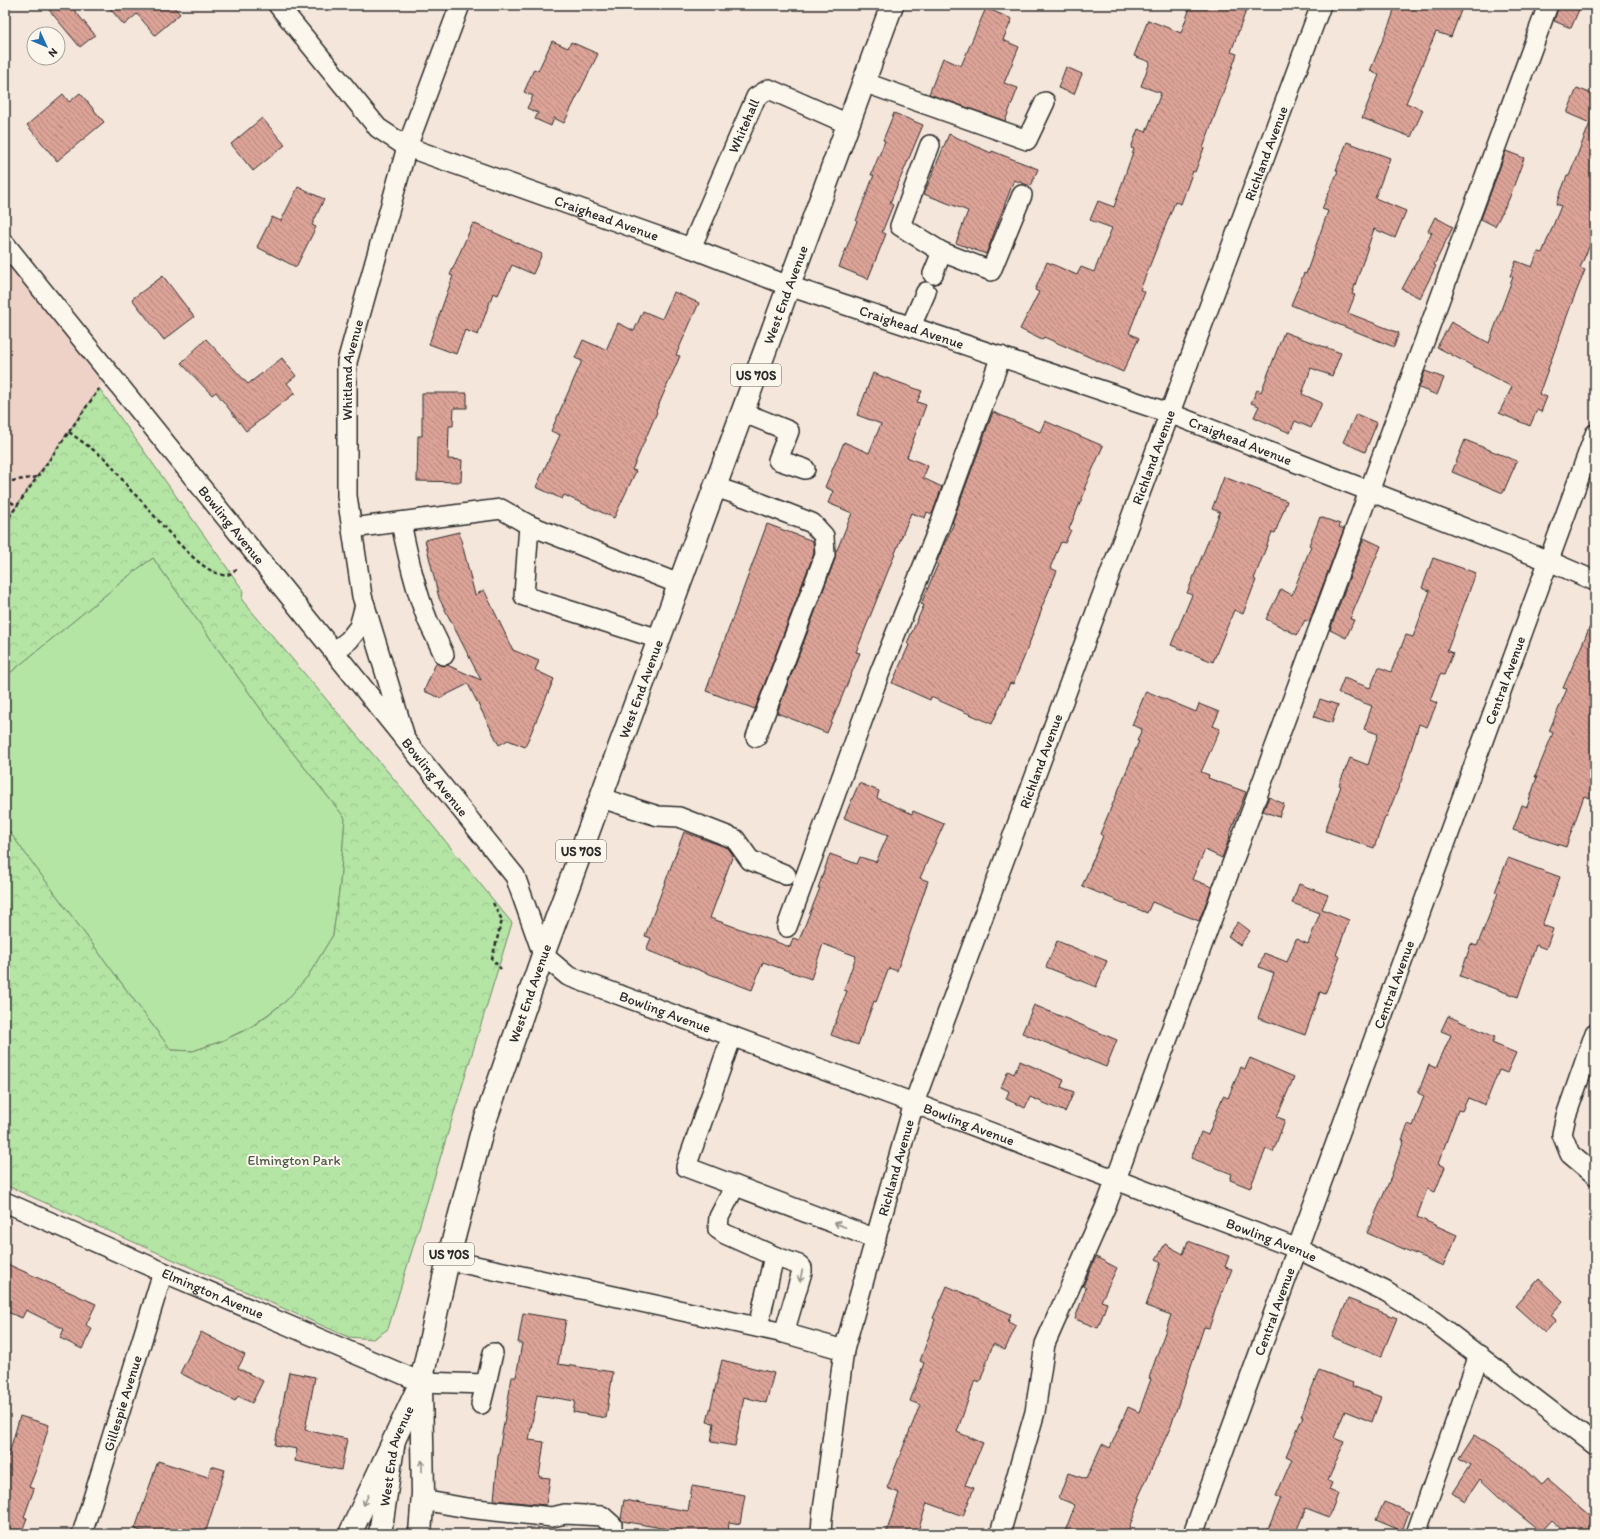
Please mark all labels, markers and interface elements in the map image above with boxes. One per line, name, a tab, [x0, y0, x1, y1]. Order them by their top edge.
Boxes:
north arrow	[26, 26, 66, 66]
text: N	[46, 45, 60, 60]
street label: Whitehall	[725, 96, 763, 156]
street label: Richland Avenue	[1241, 103, 1292, 203]
street label: Craighead Avenue	[552, 192, 661, 245]
street label: West End Avenue	[760, 243, 812, 347]
street label: Craighead Avenue	[857, 302, 966, 353]
street label: Whitland Avenue	[339, 317, 368, 421]
road number: US 70S	[731, 364, 781, 386]
street label: Richland Avenue	[1129, 407, 1179, 507]
street label: Craighead Avenue	[1186, 413, 1295, 469]
street label: Bowling Avenue	[194, 482, 268, 568]
street label: Central Avenue	[1482, 633, 1530, 727]
street label: West End Avenue	[615, 637, 667, 741]
street label: Richland Avenue	[1016, 711, 1067, 811]
street label: Bowling Avenue	[398, 735, 472, 820]
road number: US 70S	[556, 840, 606, 862]
street label: Central Avenue	[1370, 938, 1418, 1031]
street label: West End Avenue	[505, 941, 555, 1045]
street label: Bowling Avenue	[617, 988, 713, 1037]
street label: Bowling Avenue	[921, 1100, 1017, 1150]
street label: Richland Avenue	[874, 1117, 918, 1218]
park label: Elmington Park	[247, 1152, 341, 1169]
street label: Bowling Avenue	[1224, 1215, 1320, 1266]
one-way arrow	[834, 1221, 846, 1229]
road number: US 70S	[424, 1243, 474, 1265]
street label: Elmington Avenue	[159, 1265, 266, 1323]
street label: Central Avenue	[1251, 1265, 1299, 1358]
one-way arrow	[796, 1269, 804, 1282]
street label: Gillespie Avenue	[100, 1353, 146, 1453]
street label: West End Avenue	[376, 1403, 418, 1508]
one-way arrow	[418, 1460, 426, 1473]
one-way arrow	[362, 1494, 369, 1506]

